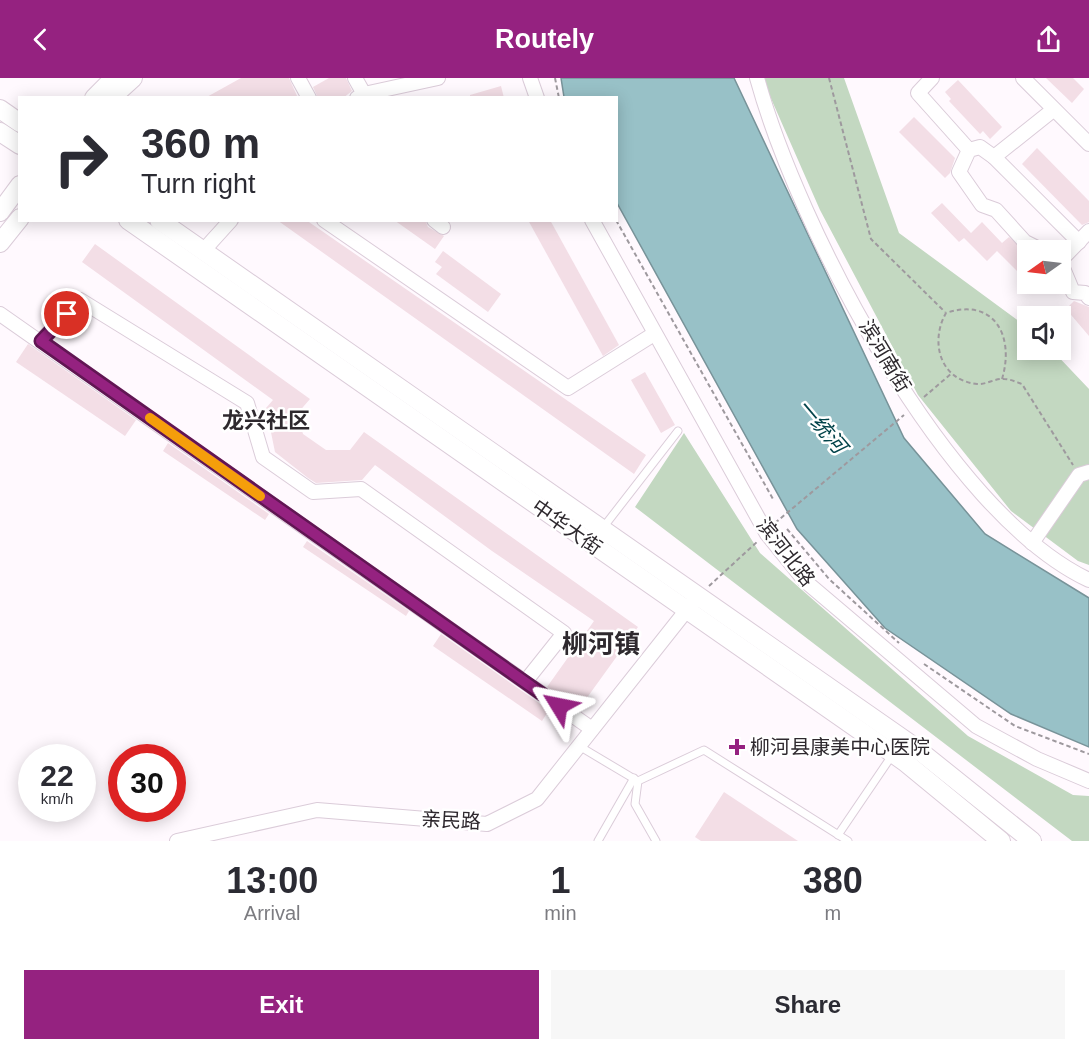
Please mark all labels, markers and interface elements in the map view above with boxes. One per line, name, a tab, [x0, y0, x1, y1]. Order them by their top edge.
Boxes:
icon: back	[24, 23, 57, 56]
icon: share	[1032, 23, 1065, 56]
text: Routely	[495, 24, 594, 54]
icon: right	[42, 120, 120, 198]
text: 360 m	[141, 120, 260, 167]
text: Turn right	[141, 169, 256, 199]
north arrow	[1017, 240, 1071, 294]
map controls	[1017, 240, 1071, 360]
pin	[41, 288, 92, 339]
icon: arrive	[50, 297, 83, 330]
button: sound	[1017, 306, 1071, 360]
street label: 滨河南街	[855, 316, 915, 396]
water label: 一统河	[793, 394, 854, 461]
district label: 龙兴社区	[222, 408, 310, 433]
street label: 中华大街	[528, 495, 606, 559]
street label: 滨河北路	[753, 514, 819, 590]
district label: 柳河镇	[562, 629, 640, 659]
position arrow	[527, 674, 591, 738]
place label: 柳河县康美中心医院	[750, 736, 930, 758]
marker: 柳河县康美中心医院	[728, 738, 746, 756]
speed limit sign: 30	[108, 744, 186, 822]
text: 22	[40, 759, 74, 792]
text: km/h	[41, 790, 73, 807]
street label: 亲民路	[420, 807, 482, 833]
text: 13:00	[226, 860, 318, 901]
text: 1	[550, 860, 570, 901]
text: 380	[803, 860, 863, 901]
text: Arrival	[244, 902, 301, 924]
text: min	[544, 902, 577, 924]
text: m	[824, 902, 841, 924]
button: Exit	[24, 970, 539, 1039]
button: Share	[551, 970, 1065, 1039]

